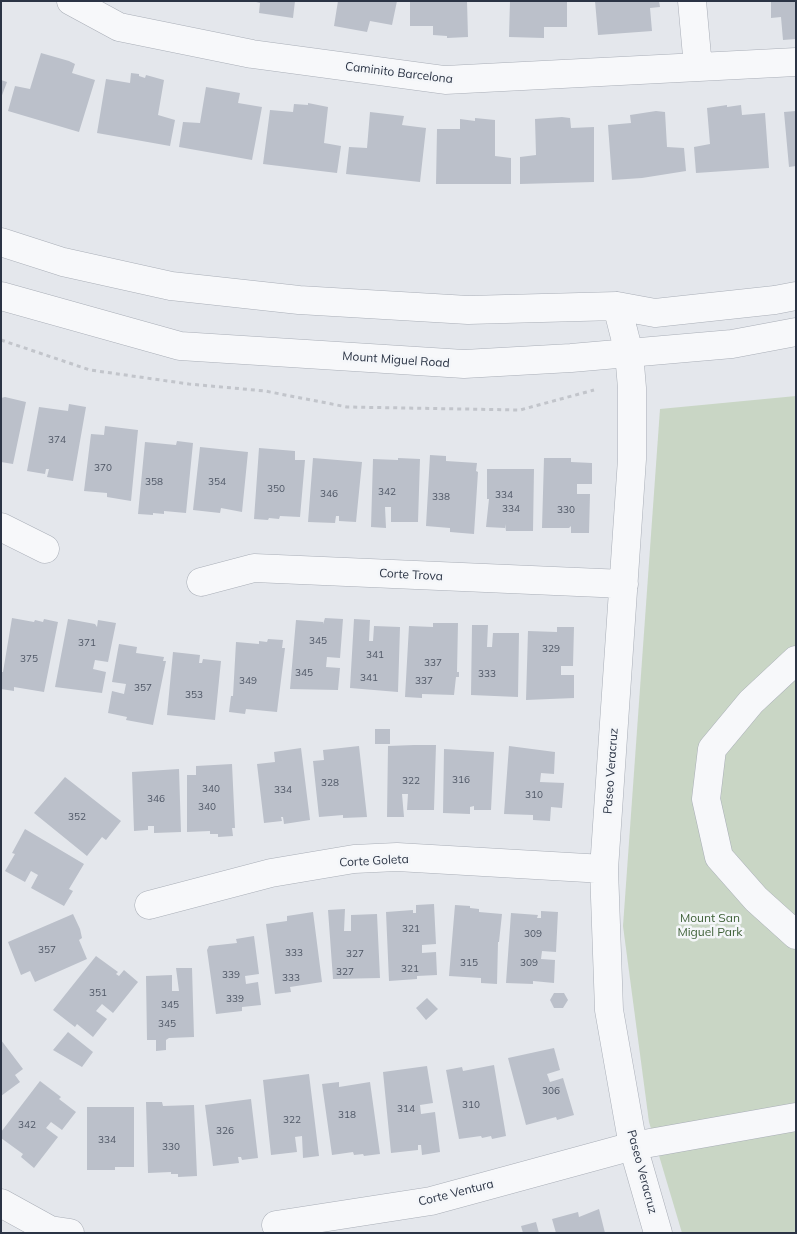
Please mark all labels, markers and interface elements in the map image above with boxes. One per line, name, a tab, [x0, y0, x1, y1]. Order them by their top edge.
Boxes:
street label: Caminito Barcelona	[344, 59, 454, 87]
street label: Mount Miguel Road	[342, 349, 450, 371]
house number: 374	[48, 434, 66, 446]
house number: 370	[94, 462, 112, 474]
house number: 358	[145, 476, 163, 488]
house number: 354	[208, 476, 226, 488]
house number: 350	[267, 483, 285, 495]
house number: 342	[378, 486, 396, 498]
house number: 346	[320, 488, 338, 500]
house number: 334	[495, 489, 513, 501]
house number: 338	[432, 491, 450, 503]
house number: 334	[502, 503, 520, 515]
house number: 330	[557, 504, 575, 516]
street label: Corte Trova	[379, 566, 443, 584]
house number: 345	[309, 635, 327, 647]
house number: 371	[78, 637, 96, 649]
house number: 329	[542, 643, 560, 655]
house number: 341	[366, 649, 384, 661]
house number: 375	[20, 653, 38, 665]
house number: 337	[424, 657, 442, 669]
house number: 345	[295, 667, 313, 679]
house number: 333	[478, 668, 496, 680]
house number: 341	[360, 672, 378, 684]
house number: 349	[239, 675, 257, 687]
house number: 337	[415, 675, 433, 687]
house number: 357	[134, 682, 152, 694]
house number: 353	[185, 689, 203, 701]
street label: Paseo Veracruz	[601, 727, 621, 815]
house number: 316	[452, 774, 470, 786]
house number: 322	[402, 775, 420, 787]
house number: 328	[321, 777, 339, 789]
house number: 340	[202, 783, 220, 795]
house number: 334	[274, 784, 292, 796]
house number: 310	[525, 789, 543, 801]
house number: 346	[147, 793, 165, 805]
house number: 340	[198, 801, 216, 813]
house number: 352	[68, 811, 86, 823]
street label: Corte Goleta	[339, 852, 409, 870]
park label: Mount San Miguel Park	[677, 911, 743, 939]
house number: 321	[402, 923, 420, 935]
house number: 309	[524, 928, 542, 940]
house number: 357	[38, 944, 56, 956]
house number: 333	[285, 947, 303, 959]
house number: 327	[346, 948, 364, 960]
house number: 315	[460, 957, 478, 969]
house number: 309	[520, 957, 538, 969]
house number: 321	[401, 963, 419, 975]
house number: 327	[336, 966, 354, 978]
house number: 339	[222, 969, 240, 981]
house number: 333	[282, 972, 300, 984]
house number: 351	[89, 987, 107, 999]
house number: 339	[226, 993, 244, 1005]
house number: 345	[161, 999, 179, 1011]
house number: 345	[158, 1018, 176, 1030]
house number: 306	[542, 1085, 560, 1097]
house number: 310	[462, 1099, 480, 1111]
house number: 314	[397, 1103, 415, 1115]
house number: 318	[338, 1109, 356, 1121]
house number: 322	[283, 1114, 301, 1126]
house number: 342	[18, 1119, 36, 1131]
house number: 326	[216, 1125, 234, 1137]
street label: Paseo Veracruz	[624, 1128, 660, 1216]
house number: 334	[98, 1134, 116, 1146]
house number: 330	[162, 1141, 180, 1153]
street label: Corte Ventura	[417, 1177, 495, 1209]

